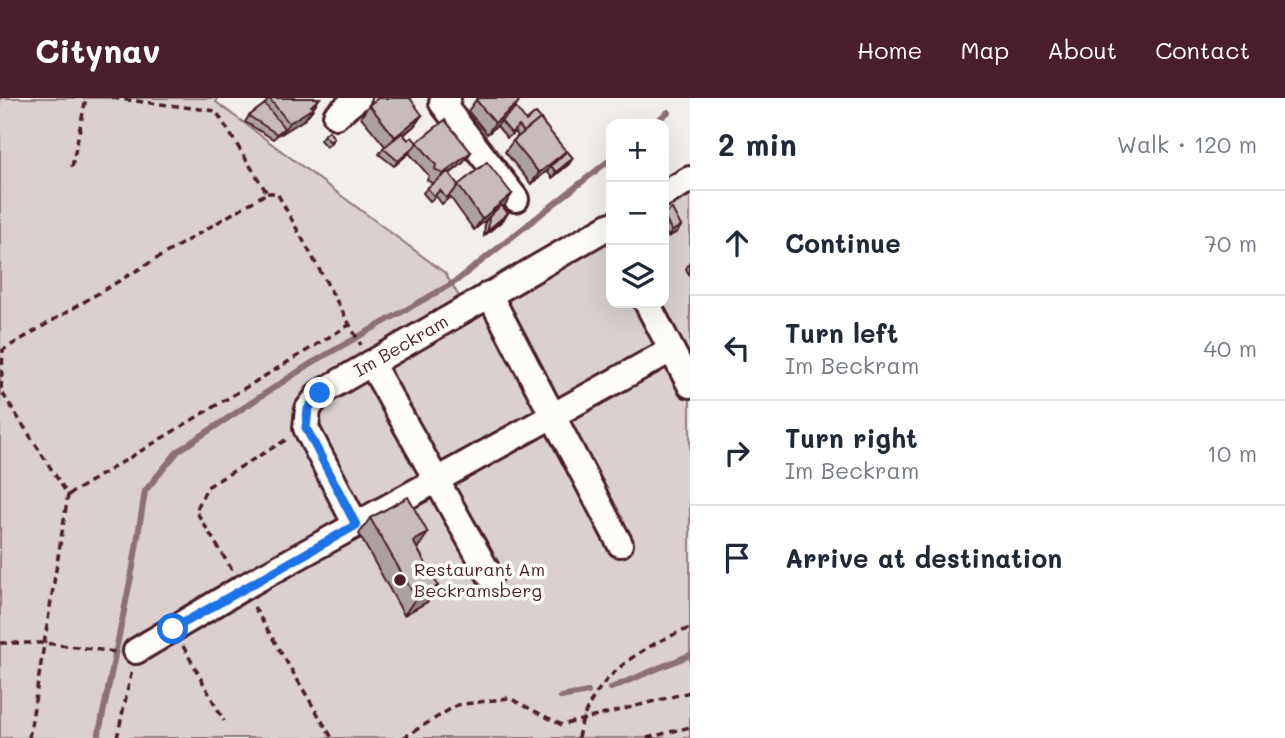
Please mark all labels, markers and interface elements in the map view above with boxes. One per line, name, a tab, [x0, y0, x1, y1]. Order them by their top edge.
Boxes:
text: Citynav	[35, 28, 160, 71]
text: Home	[857, 34, 922, 65]
text: Map	[960, 34, 1009, 65]
text: About	[1047, 34, 1117, 65]
text: Contact	[1155, 34, 1250, 65]
map controls	[606, 119, 669, 308]
button: +	[606, 119, 669, 182]
text: 2 min	[718, 124, 797, 164]
text: Walk · 120 m	[1117, 129, 1257, 159]
button: −	[606, 182, 669, 245]
icon: ahead	[718, 224, 756, 262]
text: Continue	[785, 226, 901, 260]
text: 70 m	[1204, 228, 1257, 258]
button: layers	[606, 245, 669, 308]
street label: Im Beckram	[349, 309, 452, 382]
text: Turn left	[785, 316, 898, 350]
icon: left	[718, 329, 756, 367]
text: 40 m	[1204, 333, 1257, 363]
text: Im Beckram	[785, 350, 919, 380]
route end	[304, 377, 335, 408]
text: Turn right	[785, 421, 918, 455]
icon: right	[718, 434, 756, 472]
text: 10 m	[1207, 438, 1257, 468]
text: Im Beckram	[785, 455, 919, 485]
icon: arrive	[718, 539, 756, 577]
text: Arrive at destination	[785, 541, 1062, 575]
place label: Restaurant Am Beckramsberg	[414, 557, 545, 602]
marker: Restaurant Am Beckramsberg	[392, 572, 408, 588]
route start	[157, 613, 188, 644]

